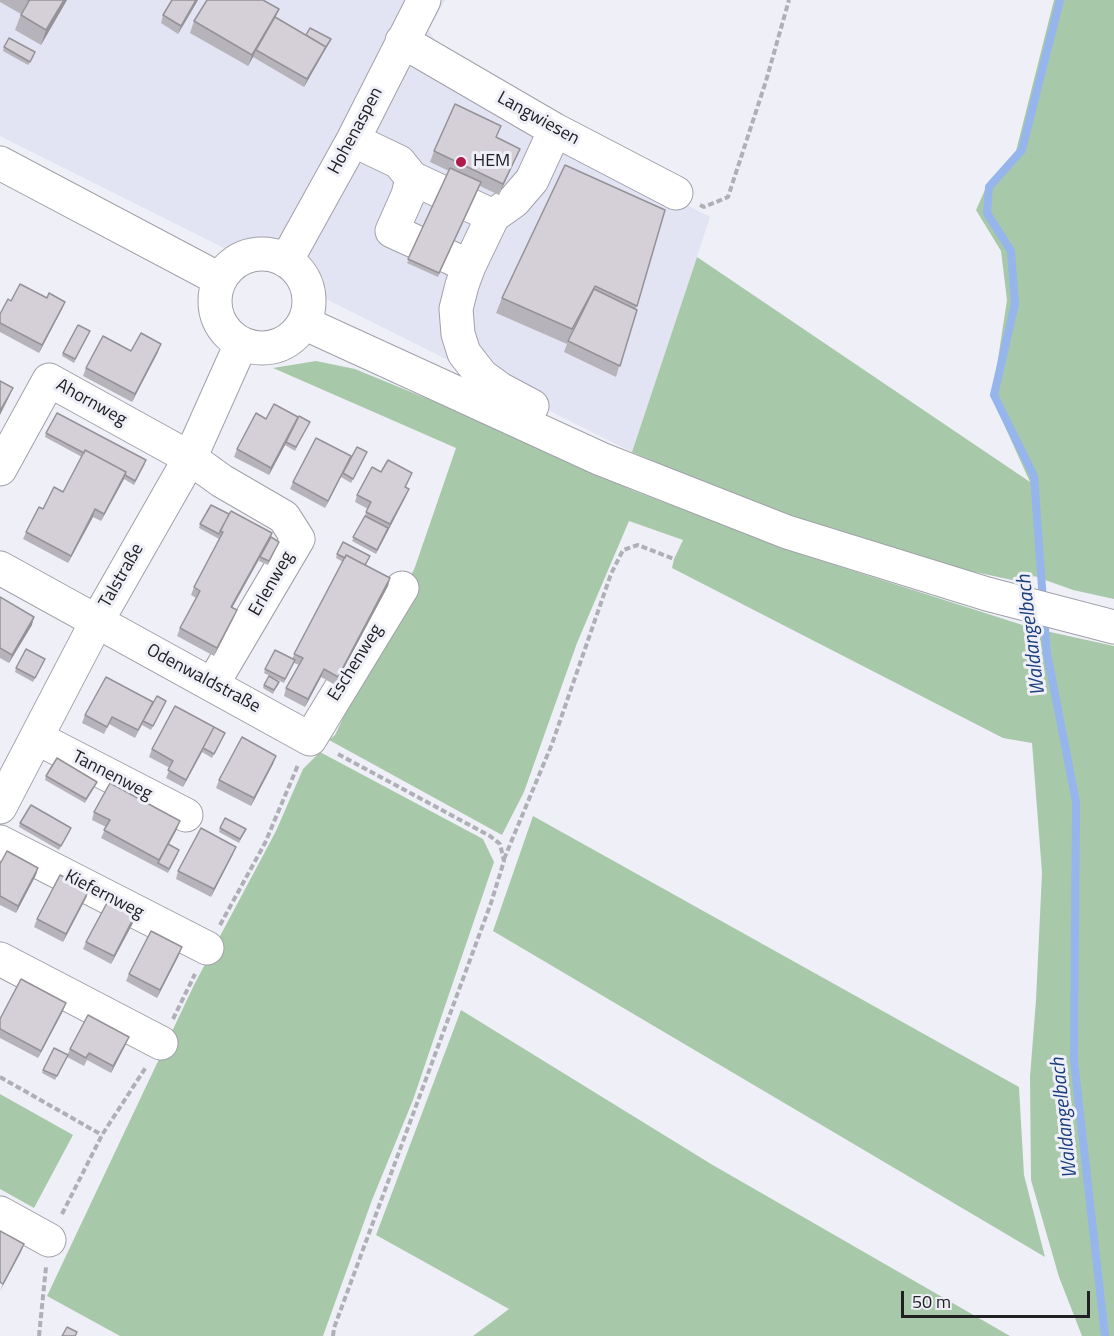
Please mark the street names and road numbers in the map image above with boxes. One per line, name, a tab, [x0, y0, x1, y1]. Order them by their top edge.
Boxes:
street label: Hohenaspen	[324, 84, 388, 178]
street label: Langwiesen	[493, 88, 583, 150]
street label: Ahornweg	[52, 375, 130, 431]
street label: Talstraße	[95, 540, 149, 612]
street label: Erlenweg	[245, 548, 299, 620]
street label: Eschenweg	[324, 621, 388, 705]
street label: Odenwaldstraße	[142, 640, 264, 718]
street label: Tannenweg	[68, 747, 156, 805]
street label: Kiefernweg	[61, 866, 147, 924]

